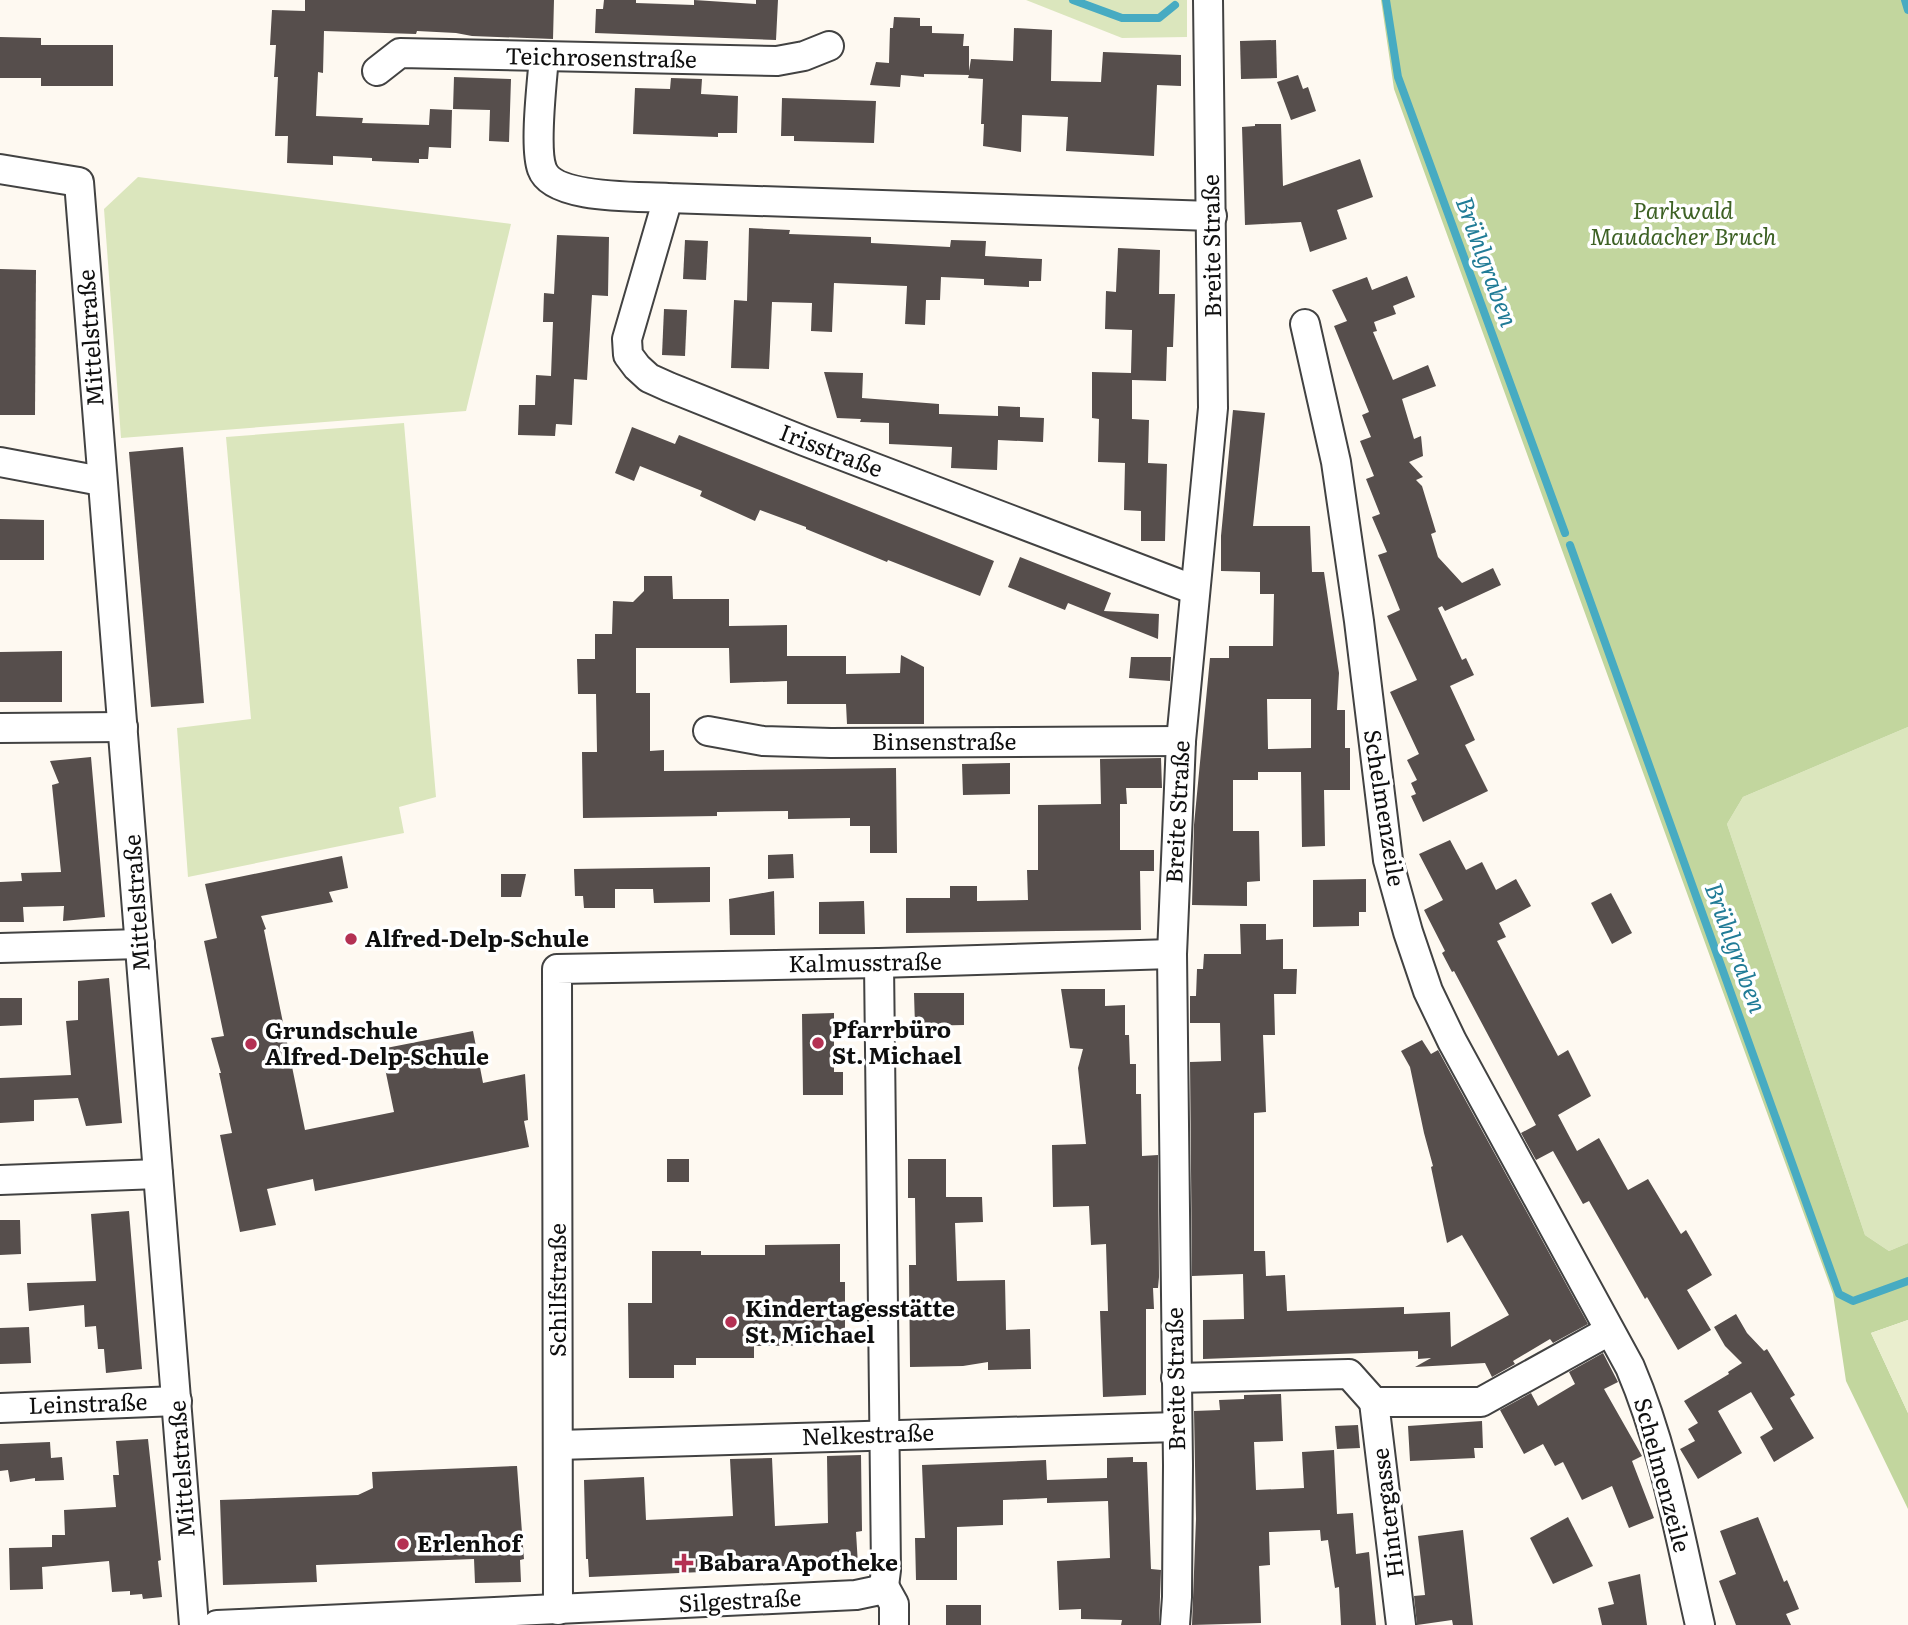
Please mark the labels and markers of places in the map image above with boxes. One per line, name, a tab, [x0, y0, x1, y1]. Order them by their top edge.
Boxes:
place label: Alfred-Delp-Schule	[365, 920, 589, 954]
marker: Alfred-Delp-Schule	[343, 931, 359, 947]
place label: Pfarrbüro St. Michael	[832, 1011, 962, 1071]
place label: Grundschule Alfred-Delp-Schule	[265, 1012, 489, 1072]
marker: Pfarrbüro St. Michael	[810, 1035, 826, 1051]
marker: Grundschule Alfred-Delp-Schule	[243, 1036, 259, 1052]
place label: Kindertagesstätte St. Michael	[745, 1290, 955, 1350]
marker: Kindertagesstätte St. Michael	[723, 1314, 739, 1330]
place label: Erlenhof	[417, 1525, 523, 1559]
marker: Erlenhof	[395, 1536, 411, 1552]
place label: Babara Apotheke	[698, 1544, 898, 1578]
marker: Babara Apotheke	[676, 1555, 692, 1571]

